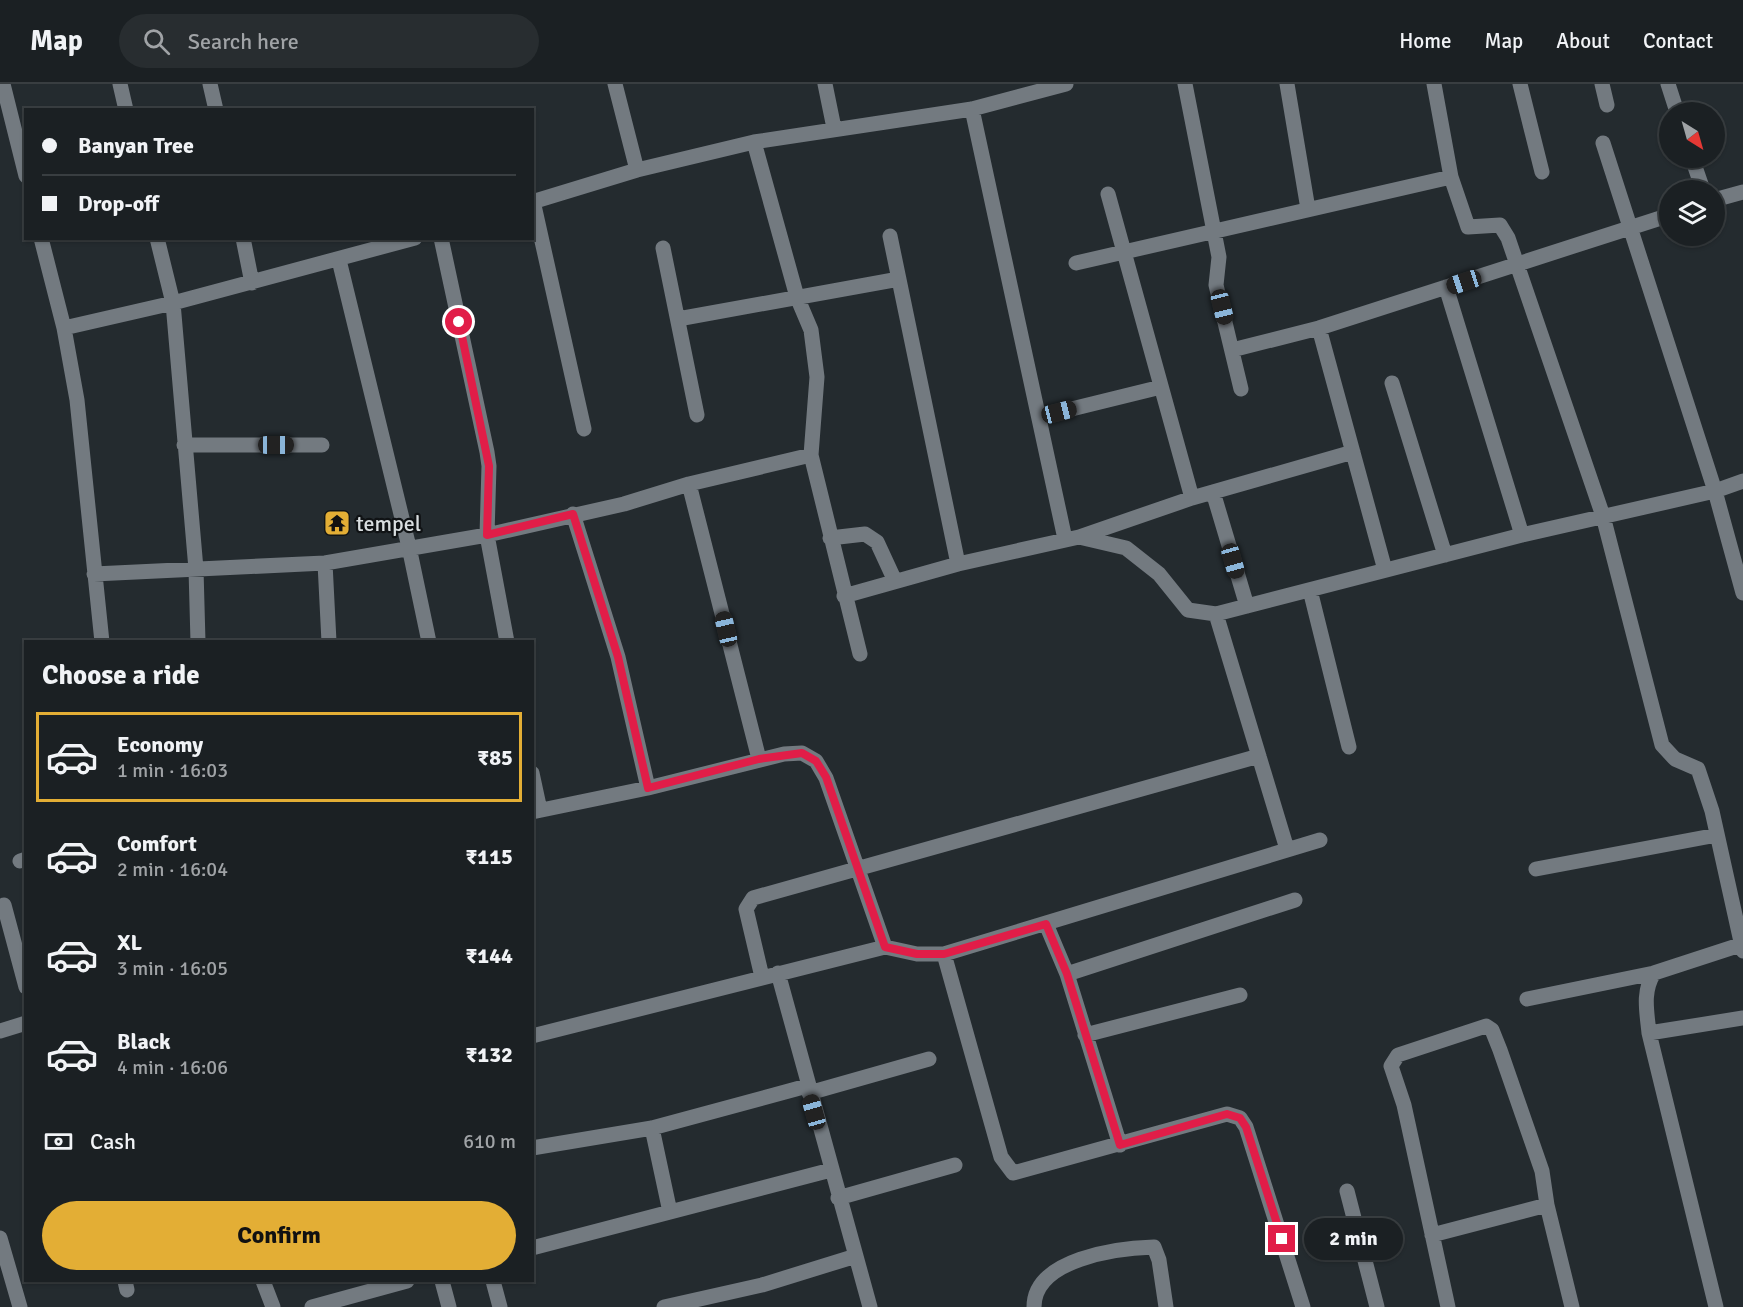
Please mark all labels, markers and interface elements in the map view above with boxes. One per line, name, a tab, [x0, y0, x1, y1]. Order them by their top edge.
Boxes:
search box	[119, 14, 539, 68]
text: Map	[30, 24, 83, 58]
icon: search	[140, 25, 173, 58]
text: Search here	[188, 28, 299, 55]
text: Home	[1399, 28, 1452, 54]
text: Map	[1485, 28, 1523, 54]
text: About	[1556, 28, 1610, 54]
text: Contact	[1643, 28, 1713, 54]
north arrow	[1659, 102, 1725, 168]
map controls	[1659, 102, 1725, 246]
text: Banyan Tree	[78, 132, 194, 159]
button: layers	[1659, 180, 1725, 246]
text: Drop-off	[78, 190, 159, 217]
car	[1444, 268, 1484, 296]
car	[1209, 287, 1235, 327]
route start	[445, 308, 472, 335]
car	[1039, 399, 1079, 425]
car	[258, 436, 294, 454]
temple icon: tempel	[322, 508, 352, 538]
place label: tempel	[356, 510, 421, 537]
car	[1219, 541, 1247, 581]
car	[713, 609, 739, 649]
text: Choose a ride	[42, 659, 200, 692]
icon: car	[45, 730, 99, 784]
text: Economy	[117, 731, 203, 758]
text: ₹85	[477, 744, 513, 771]
text: 1 min · 16:03	[117, 758, 228, 783]
icon: car	[45, 829, 99, 883]
text: Comfort	[117, 830, 197, 857]
text: ₹115	[465, 843, 513, 870]
text: 2 min · 16:04	[117, 857, 228, 882]
icon: car	[45, 928, 99, 982]
text: XL	[117, 929, 142, 956]
text: ₹144	[465, 942, 513, 969]
text: 3 min · 16:05	[117, 956, 228, 981]
icon: car	[45, 1027, 99, 1081]
text: Black	[117, 1028, 171, 1055]
text: ₹132	[465, 1041, 513, 1068]
text: 4 min · 16:06	[117, 1055, 228, 1080]
car	[800, 1092, 828, 1132]
icon: cash	[42, 1125, 75, 1158]
text: Cash	[90, 1128, 136, 1155]
text: 610 m	[463, 1129, 516, 1154]
button: Confirm	[42, 1201, 516, 1270]
callout: 2 min	[1303, 1218, 1402, 1260]
route end	[1268, 1225, 1295, 1252]
text: 2 min	[1329, 1226, 1378, 1251]

